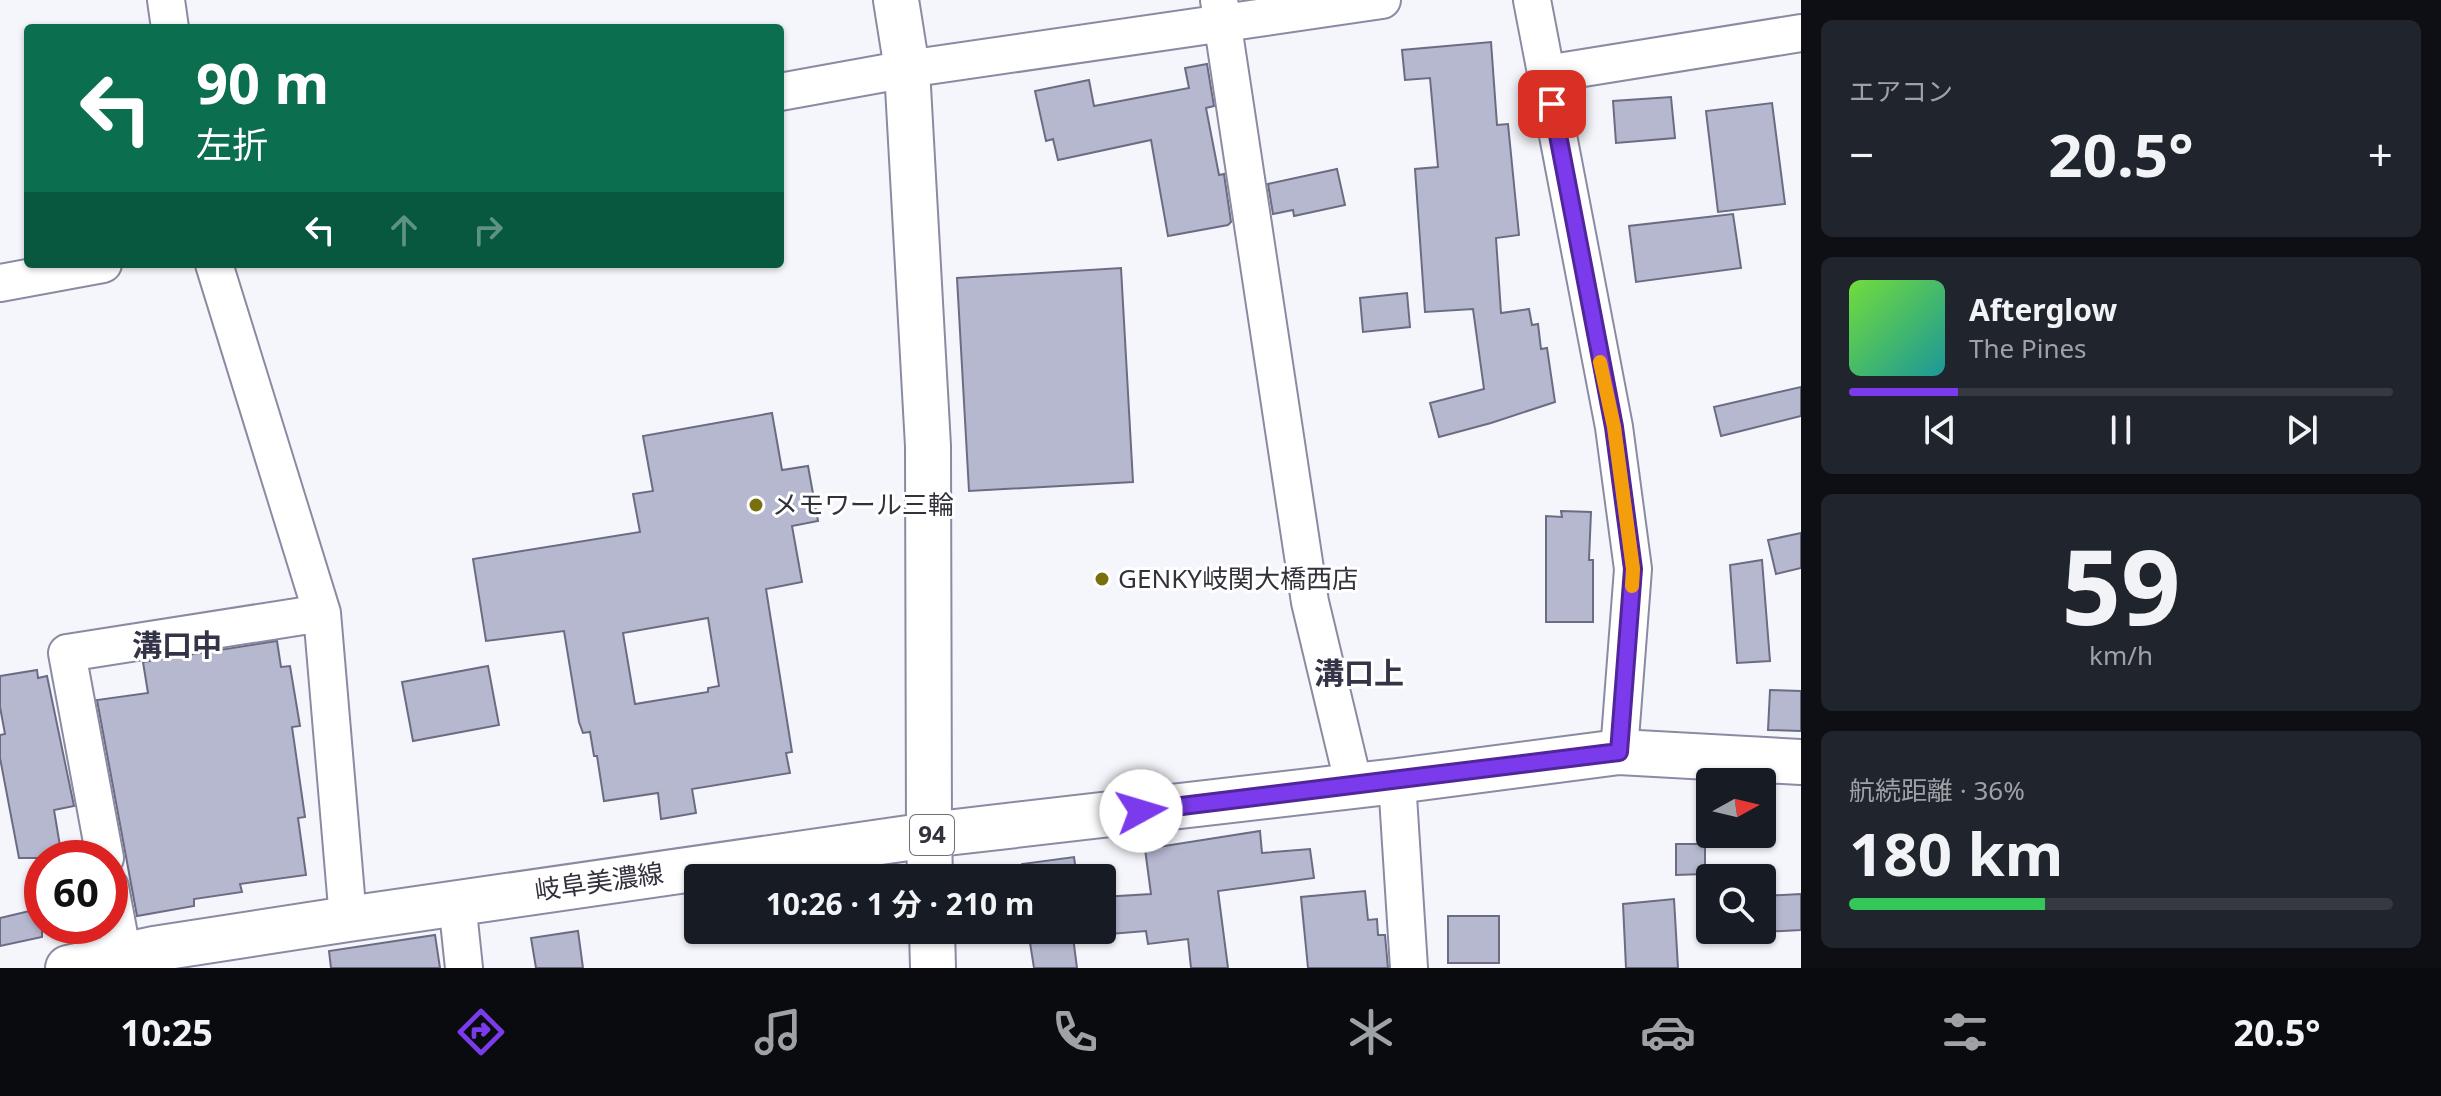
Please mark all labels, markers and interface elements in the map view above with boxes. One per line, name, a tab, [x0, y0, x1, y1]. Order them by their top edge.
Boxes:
text: 90 m	[196, 44, 329, 120]
icon: left	[64, 56, 168, 160]
pin	[1518, 70, 1586, 138]
text: エアコン	[1849, 73, 1953, 109]
icon: arrive	[1530, 82, 1574, 126]
text: 20.5°	[2048, 113, 2194, 195]
text: 左折	[196, 120, 268, 169]
text: −	[1849, 124, 1874, 184]
text: +	[2368, 124, 2393, 184]
icon: left	[298, 208, 342, 252]
icon: ahead	[382, 208, 426, 252]
icon: right	[466, 208, 510, 252]
text: Afterglow	[1969, 289, 2117, 330]
text: The Pines	[1969, 330, 2087, 366]
icon: previous	[1918, 408, 1962, 452]
icon: pause	[2099, 408, 2143, 452]
icon: next	[2280, 408, 2324, 452]
place label: メモワール三輪	[772, 486, 954, 522]
marker: メモワール三輪	[747, 496, 765, 514]
text: 59	[2062, 514, 2180, 655]
place label: GENKY岐関大橋西店	[1118, 560, 1358, 596]
marker: GENKY岐関大橋西店	[1093, 570, 1111, 588]
district label: 溝口中	[132, 624, 222, 665]
text: km/h	[2089, 637, 2153, 673]
district label: 溝口上	[1314, 652, 1404, 693]
north arrow	[1696, 768, 1776, 848]
map controls	[1696, 768, 1776, 944]
position arrow	[1099, 769, 1183, 853]
text: 航続距離 · 36%	[1849, 772, 2025, 808]
text: 180 km	[1849, 812, 2063, 894]
road number: 94	[910, 815, 954, 855]
speed limit sign: 60	[24, 840, 128, 944]
street label: 岐阜美濃線	[532, 854, 666, 908]
button: search	[1696, 864, 1776, 944]
text: 10:26 · 1 分 · 210 m	[766, 883, 1034, 924]
icon: directions	[453, 1004, 509, 1060]
icon: music	[750, 1004, 806, 1060]
icon: phone	[1047, 1004, 1103, 1060]
icon: climate	[1343, 1004, 1399, 1060]
icon: car	[1640, 1004, 1696, 1060]
icon: filters	[1937, 1004, 1993, 1060]
text: 10:25	[120, 1008, 213, 1057]
text: 20.5°	[2233, 1008, 2321, 1057]

